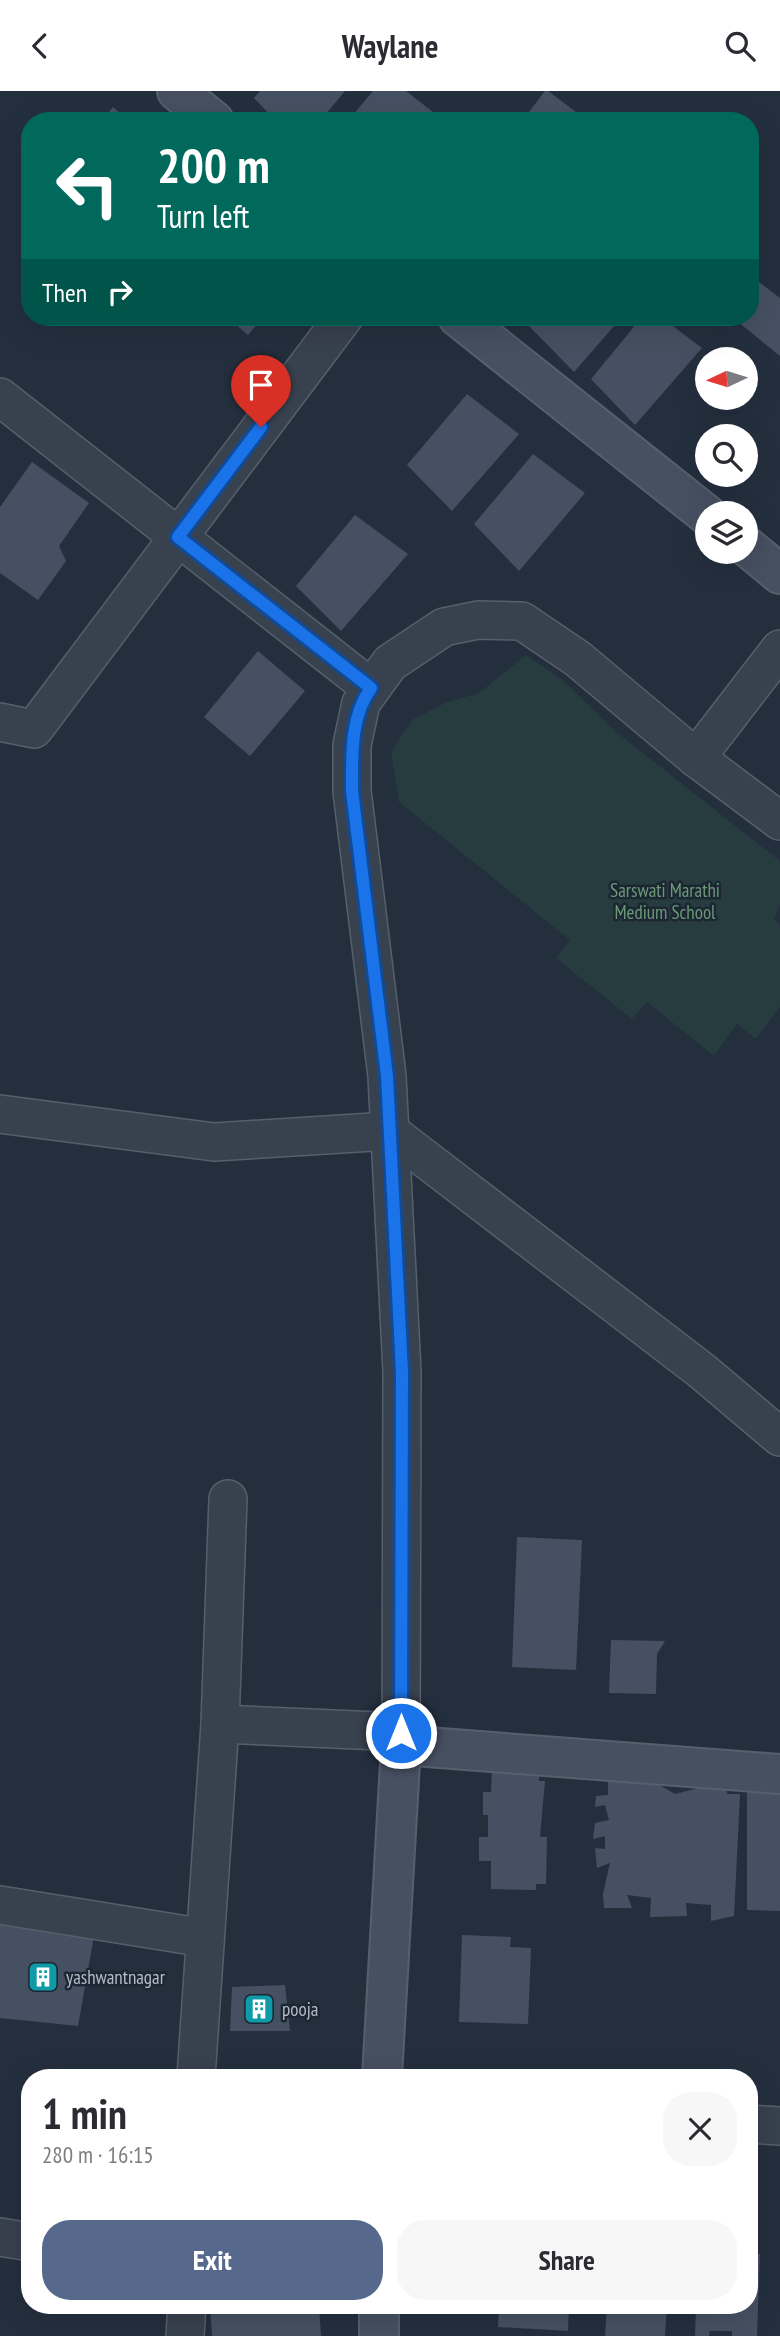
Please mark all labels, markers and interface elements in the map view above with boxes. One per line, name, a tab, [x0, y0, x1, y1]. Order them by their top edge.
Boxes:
text: Waylane	[342, 25, 438, 67]
icon: back	[21, 27, 59, 65]
icon: search	[721, 27, 759, 65]
text: 200 m	[157, 133, 270, 197]
icon: left	[42, 140, 133, 231]
text: Turn left	[157, 195, 249, 237]
icon: right	[101, 273, 139, 311]
text: Then	[42, 276, 87, 309]
north arrow	[695, 347, 758, 409]
map controls	[695, 347, 758, 564]
pin	[231, 355, 291, 427]
icon: arrive	[242, 366, 280, 404]
button: search	[695, 424, 758, 487]
button: layers	[695, 501, 758, 564]
park label: Sarswati Marathi Medium School	[610, 878, 720, 924]
position arrow	[364, 1696, 438, 1770]
building icon: yashwantnagar	[26, 1960, 60, 1994]
place label: yashwantnagar	[66, 1965, 166, 1989]
building icon: pooja	[242, 1992, 276, 2026]
place label: pooja	[282, 1997, 318, 2021]
text: 1 min	[42, 2086, 127, 2141]
button: close	[663, 2092, 737, 2166]
text: 280 m · 16:15	[42, 2140, 154, 2169]
button: Exit	[42, 2220, 383, 2300]
button: Share	[397, 2220, 737, 2300]

